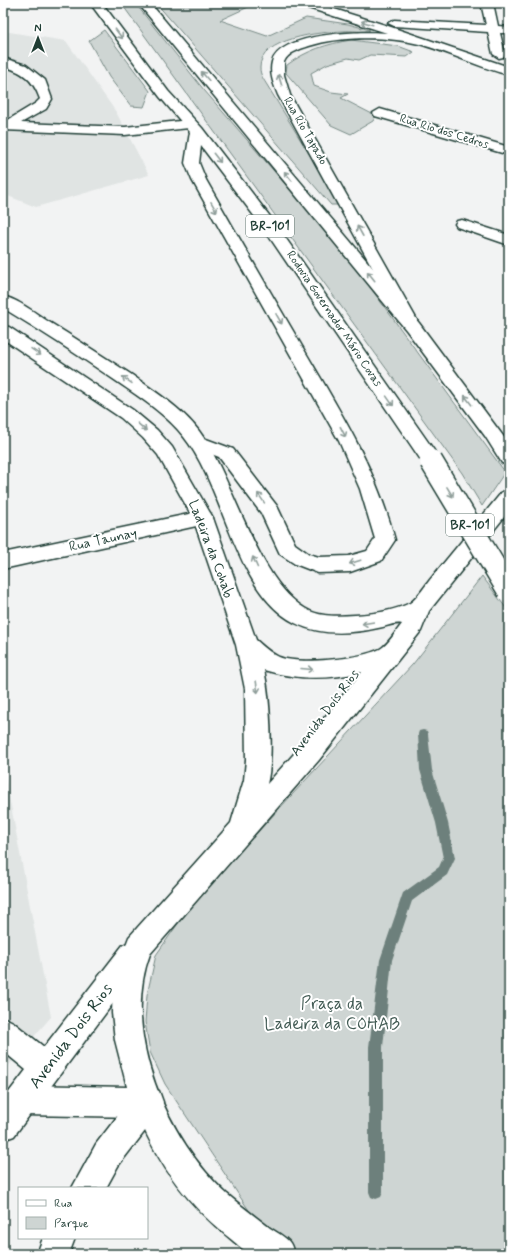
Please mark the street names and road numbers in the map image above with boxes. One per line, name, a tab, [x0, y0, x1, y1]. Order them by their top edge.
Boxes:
street label: Rua Rio Tapado	[279, 94, 331, 168]
street label: Rua Rio dos Cedros	[398, 111, 491, 153]
road number: BR-101	[246, 215, 294, 237]
street label: Rodovia Governador Mário Covas	[282, 248, 386, 391]
street label: Ladeira da Cohab	[184, 497, 238, 601]
road number: BR-101	[446, 514, 494, 536]
street label: Rua Taunay	[67, 524, 139, 556]
street label: Avenida Dois Rios	[287, 666, 363, 760]
street label: Avenida Dois Rios	[24, 979, 118, 1093]

